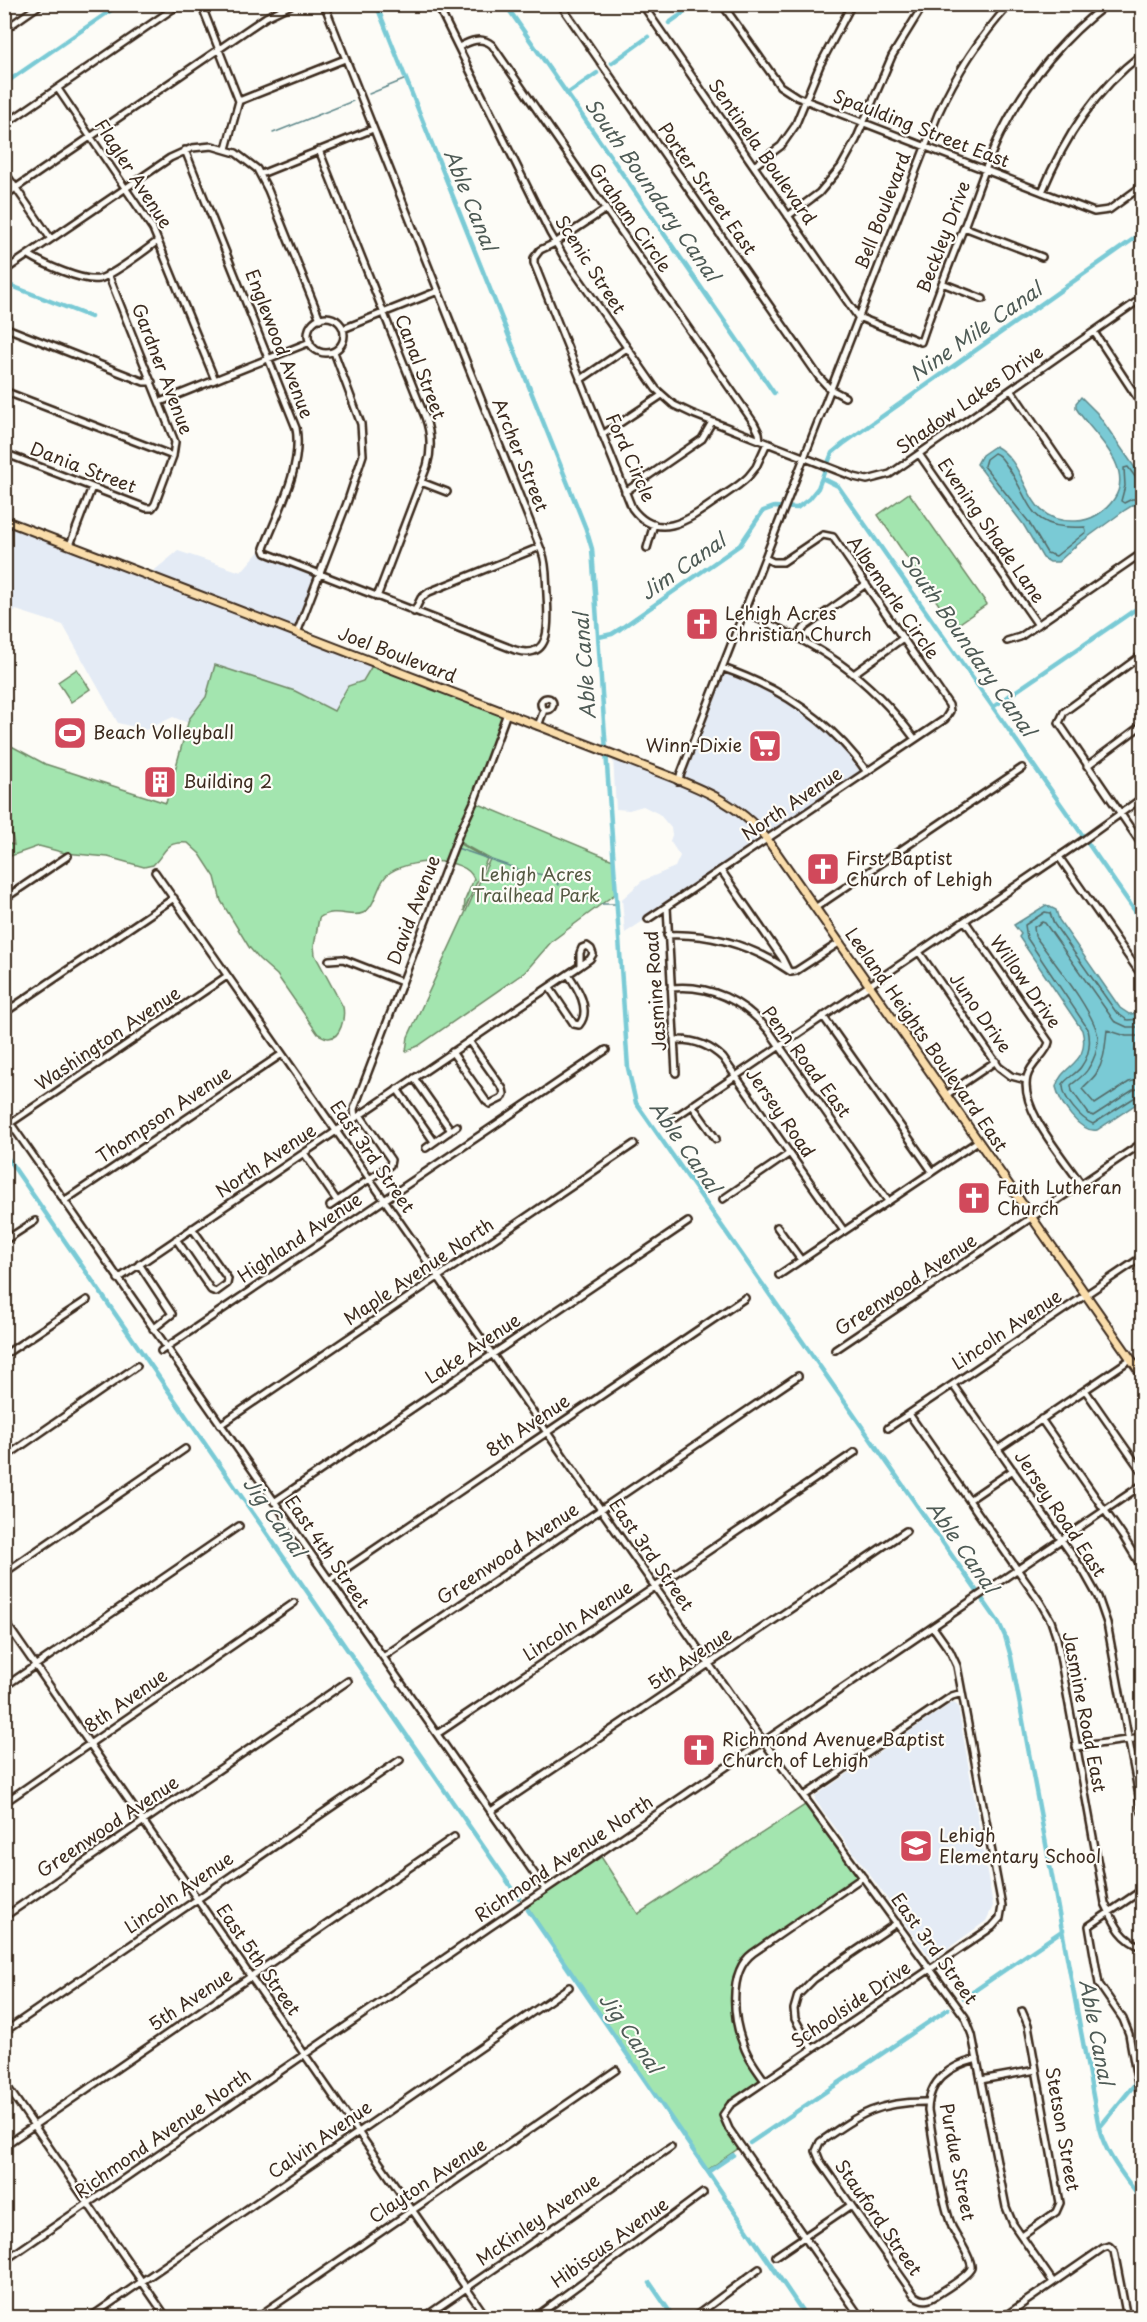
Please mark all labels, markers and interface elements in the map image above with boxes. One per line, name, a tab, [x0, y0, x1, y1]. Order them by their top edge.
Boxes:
street label: Sentinela Boulevard	[703, 73, 824, 230]
street label: Spaulding Street East	[830, 82, 1014, 174]
water label: South Boundary Canal	[578, 92, 729, 290]
street label: Flagler Avenue	[89, 113, 180, 233]
street label: Porter Street East	[652, 117, 764, 260]
water label: Able Canal	[437, 145, 506, 258]
street label: Bell Boulevard	[847, 148, 916, 273]
street label: Graham Circle	[583, 157, 679, 277]
street label: Beckley Drive	[909, 177, 976, 296]
street label: Scenic Street	[549, 209, 633, 319]
street label: Englewood Avenue	[240, 265, 321, 422]
water label: Nine Mile Canal	[903, 272, 1050, 388]
street label: Gardner Avenue	[126, 299, 201, 438]
street label: Canal Street	[389, 310, 454, 423]
street label: Shadow Lakes Drive	[890, 338, 1048, 460]
street label: Archer Street	[486, 394, 556, 515]
street label: Ford Circle	[600, 409, 663, 506]
street label: Dania Street	[27, 434, 141, 499]
street label: Evening Shade Lane	[932, 452, 1053, 608]
water label: Jim Canal	[634, 524, 734, 607]
street label: Albemarle Circle	[842, 530, 947, 664]
water label: South Boundary Canal	[894, 547, 1045, 745]
place label: Lehigh Acres Christian Church	[725, 599, 872, 647]
church icon: Lehigh Acres Christian Church	[684, 606, 720, 642]
water label: Able Canal	[565, 608, 603, 720]
street label: Joel Boulevard	[334, 619, 461, 689]
sports icon: Beach Volleyball	[52, 715, 88, 751]
place label: Beach Volleyball	[93, 718, 234, 745]
supermarket icon: Winn-Dixie	[747, 728, 783, 764]
place label: Winn-Dixie	[646, 731, 742, 758]
street label: North Avenue	[735, 759, 847, 846]
building icon: Building 2	[142, 764, 178, 800]
place label: Building 2	[183, 767, 272, 794]
place label: First Baptist Church of Lehigh	[846, 844, 993, 892]
street label: David Avenue	[379, 851, 446, 968]
church icon: First Baptist Church of Lehigh	[805, 851, 841, 887]
park label: Lehigh Acres Trailhead Park	[472, 860, 600, 908]
street label: Leeland Heights Boulevard East	[839, 922, 1015, 1157]
street label: Willow Drive	[984, 929, 1068, 1033]
street label: Jasmine Road	[637, 930, 672, 1052]
street label: Juno Drive	[944, 966, 1019, 1058]
street label: Washington Avenue	[29, 979, 185, 1097]
street label: Penn Road East	[756, 999, 858, 1123]
street label: Thompson Avenue	[90, 1058, 236, 1169]
street label: Jersey Road	[740, 1062, 822, 1163]
street label: East 3rd Street	[324, 1094, 422, 1218]
water label: Able Canal	[643, 1094, 731, 1202]
street label: North Avenue	[209, 1116, 321, 1203]
place label: Faith Lutheran Church	[997, 1173, 1122, 1221]
church icon: Faith Lutheran Church	[956, 1180, 992, 1216]
street label: Highland Avenue	[232, 1185, 367, 1288]
street label: Maple Avenue North	[338, 1210, 499, 1331]
street label: Greenwood Avenue	[829, 1226, 982, 1341]
street label: Lincoln Avenue	[946, 1282, 1067, 1376]
street label: Lake Avenue	[419, 1306, 525, 1390]
street label: 8th Avenue	[480, 1387, 575, 1463]
street label: Jersey Road East	[1009, 1445, 1114, 1582]
water label: Jig Canal	[236, 1470, 315, 1566]
street label: East 4th Street	[279, 1489, 377, 1613]
street label: East 3rd Street	[603, 1492, 701, 1616]
water label: Able Canal	[920, 1494, 1008, 1602]
street label: Greenwood Avenue	[431, 1495, 584, 1610]
street label: Lincoln Avenue	[517, 1573, 638, 1667]
street label: 5th Avenue	[642, 1620, 737, 1696]
street label: Jasmine Road East	[1057, 1629, 1114, 1794]
street label: 8th Avenue	[78, 1661, 172, 1738]
place label: Richmond Avenue Baptist Church of Lehigh	[722, 1725, 945, 1773]
church icon: Richmond Avenue Baptist Church of Lehigh	[681, 1732, 717, 1768]
street label: Greenwood Avenue	[31, 1768, 184, 1883]
street label: Richmond Avenue North	[468, 1788, 658, 1928]
place label: Lehigh Elementary School	[939, 1821, 1101, 1869]
school or university icon: Lehigh Elementary School	[898, 1828, 934, 1864]
street label: Lincoln Avenue	[118, 1844, 238, 1939]
street label: East 3rd Street	[885, 1887, 985, 2010]
street label: East 5th Street	[211, 1898, 308, 2021]
street label: Schoolside Drive	[785, 1954, 916, 2054]
street label: 5th Avenue	[143, 1961, 238, 2037]
water label: Able Canal	[1072, 1977, 1123, 2090]
water label: Jig Canal	[592, 1986, 671, 2082]
street label: Richmond Avenue North	[68, 2061, 256, 2204]
street label: Stetson Street	[1039, 2064, 1088, 2193]
street label: Calvin Avenue	[262, 2093, 377, 2185]
street label: Purdue Street	[934, 2101, 983, 2223]
street label: Clayton Avenue	[363, 2130, 492, 2229]
street label: Stauford Street	[829, 2154, 929, 2281]
street label: McKinley Avenue	[470, 2166, 605, 2272]
street label: Hibiscus Avenue	[545, 2190, 674, 2294]

